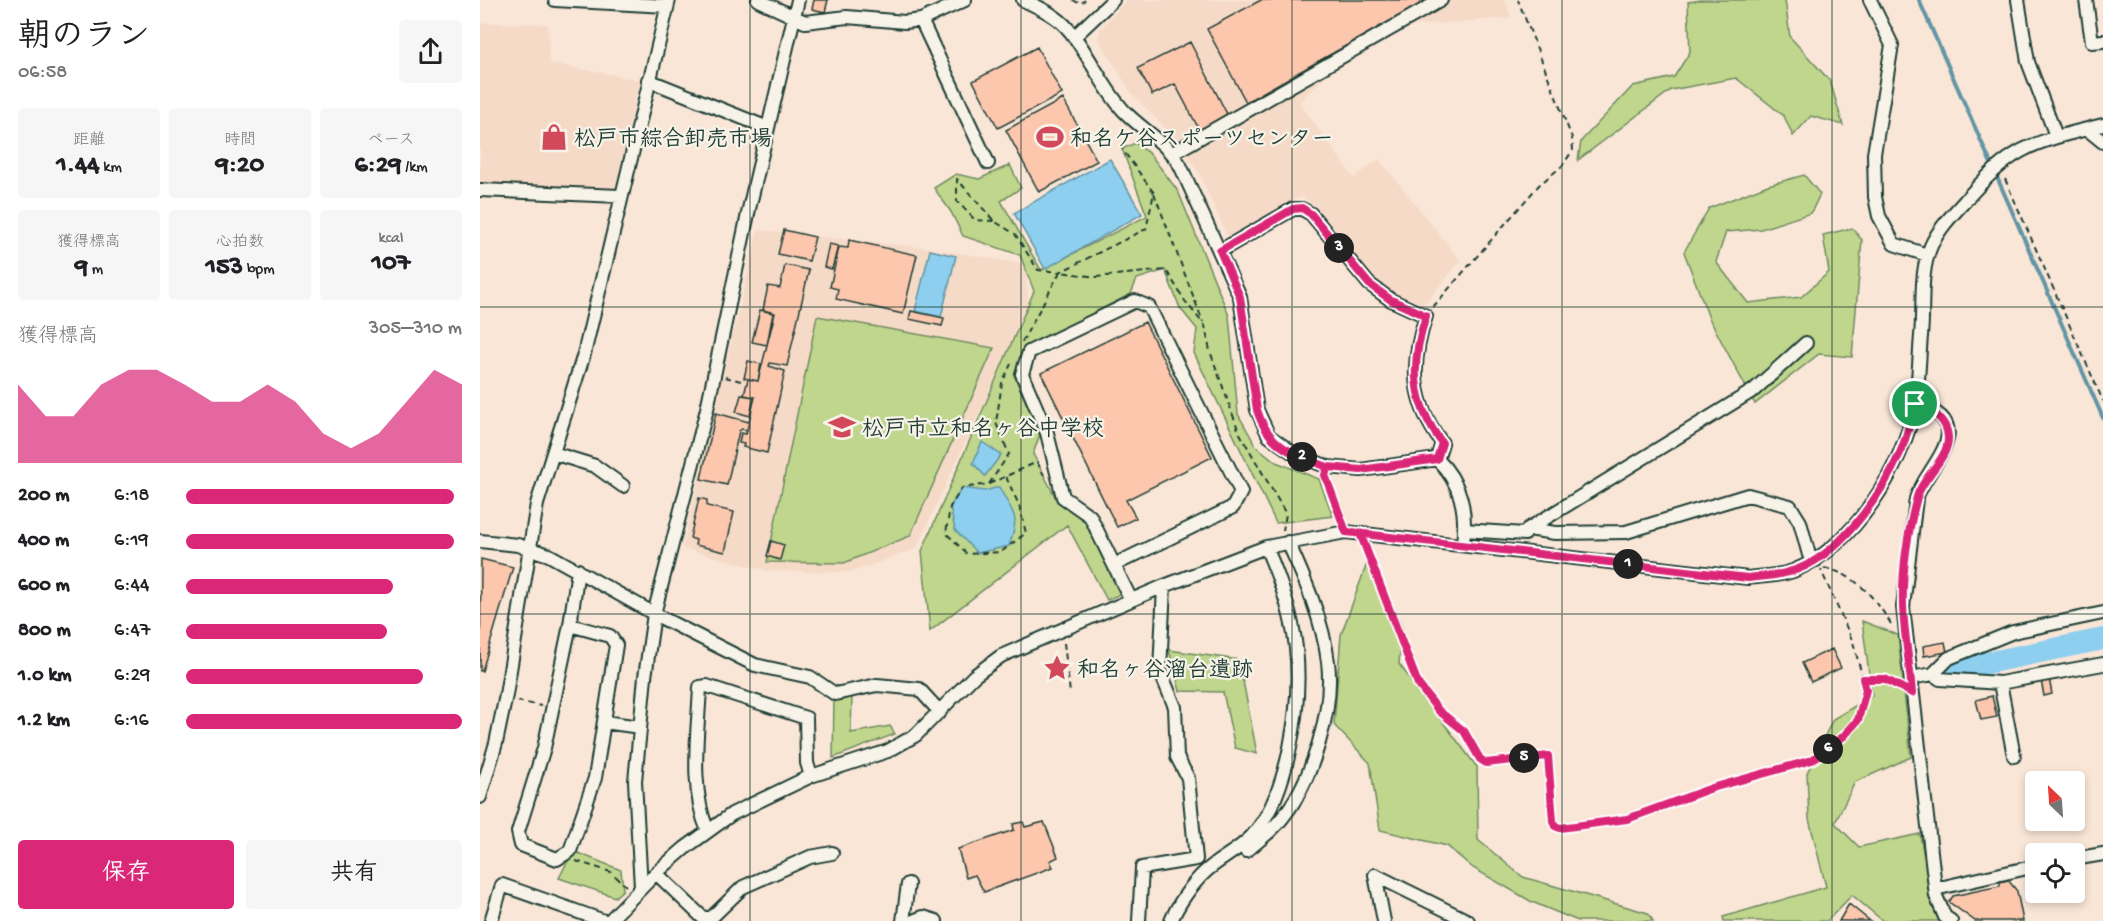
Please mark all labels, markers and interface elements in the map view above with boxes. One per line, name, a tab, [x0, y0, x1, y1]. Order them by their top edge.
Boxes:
text: 朝のラン	[18, 20, 150, 58]
button: share	[399, 20, 462, 83]
text: 06:58	[18, 62, 67, 85]
shop icon: 松戸市綜合卸売市場	[539, 122, 569, 152]
sports icon: 和名ケ谷スポーツセンター	[1035, 122, 1065, 152]
place label: 松戸市綜合卸売市場	[574, 126, 772, 154]
place label: 和名ケ谷スポーツセンター	[1070, 127, 1334, 154]
text: 距離	[73, 132, 105, 151]
text: 時間	[224, 132, 256, 151]
text: ペース	[367, 132, 415, 151]
text: 1.44	[56, 151, 99, 182]
text: 9:20	[216, 151, 264, 182]
text: 6:29	[354, 151, 402, 182]
text: km	[99, 159, 122, 178]
text: /km	[402, 159, 428, 178]
text: kcal	[379, 230, 403, 249]
pin: 3	[1324, 233, 1354, 263]
text: 獲得標高	[57, 234, 121, 253]
text: 心拍数	[216, 234, 264, 253]
text: 3	[1335, 238, 1343, 257]
text: 107	[372, 249, 410, 280]
text: 9	[75, 253, 88, 284]
text: 153	[205, 253, 243, 284]
text: m	[88, 261, 103, 280]
text: bpm	[243, 261, 275, 280]
text: 305–310 m	[369, 318, 462, 341]
text: 獲得標高	[18, 326, 98, 349]
pin	[1889, 378, 1940, 429]
icon: arrive	[1898, 387, 1931, 420]
school or university icon: 松戸市立和名ヶ谷中学校	[827, 412, 857, 442]
place label: 松戸市立和名ヶ谷中学校	[862, 416, 1104, 444]
pin: 2	[1287, 442, 1317, 472]
text: 2	[1298, 447, 1306, 466]
text: 200 m	[18, 485, 69, 508]
text: 6:18	[114, 485, 149, 508]
text: 400 m	[18, 530, 69, 553]
text: 6:19	[114, 530, 149, 553]
pin: 1	[1613, 549, 1643, 579]
text: 1	[1625, 554, 1631, 573]
text: 600 m	[18, 575, 70, 598]
text: 6:44	[114, 575, 149, 598]
text: 800 m	[18, 620, 71, 643]
text: 6:47	[114, 620, 150, 643]
place icon: 和名ヶ谷溜台遺跡	[1042, 653, 1072, 683]
place label: 和名ヶ谷溜台遺跡	[1077, 657, 1253, 685]
text: 1.0 km	[18, 665, 72, 688]
text: 6:29	[114, 665, 150, 688]
text: 1.2 km	[18, 710, 70, 733]
text: 6:16	[114, 710, 149, 733]
pin: 6	[1813, 734, 1843, 764]
text: 6	[1824, 739, 1832, 758]
pin: 5	[1509, 743, 1539, 773]
text: 5	[1520, 748, 1528, 767]
north arrow	[2025, 771, 2085, 831]
map controls	[2025, 771, 2085, 903]
button: 保存	[18, 840, 234, 909]
button: 共有	[246, 840, 462, 909]
button: locate	[2025, 843, 2085, 903]

